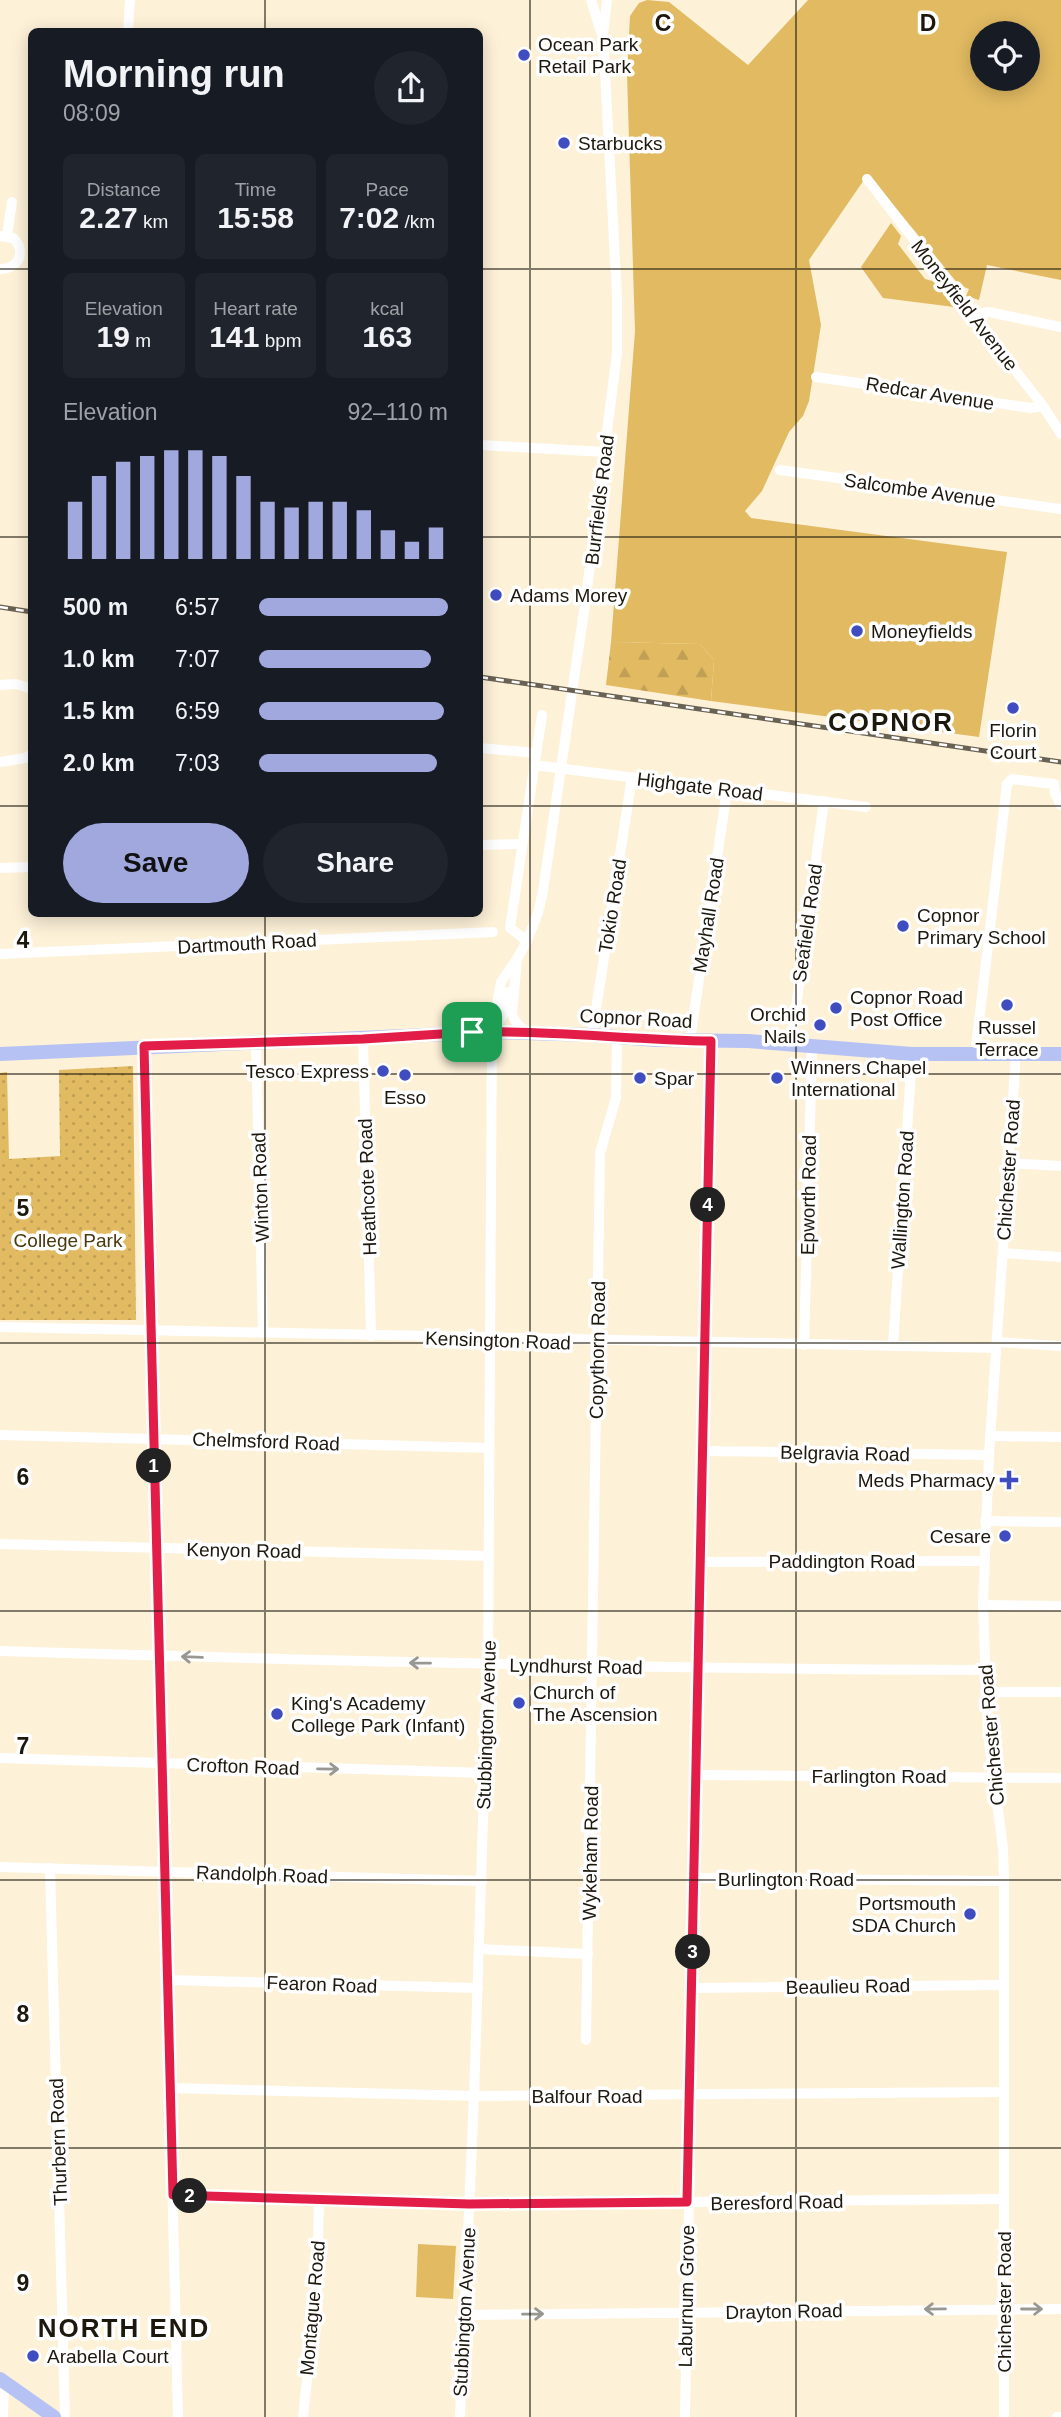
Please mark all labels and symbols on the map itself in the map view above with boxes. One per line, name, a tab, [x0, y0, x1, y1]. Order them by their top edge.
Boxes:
text: C	[655, 10, 671, 36]
text: D	[920, 10, 936, 36]
place label: Ocean Park Retail Park	[538, 34, 639, 77]
marker: Ocean Park Retail Park	[516, 47, 532, 63]
place label: Starbucks	[578, 133, 662, 154]
marker: Starbucks	[556, 135, 572, 151]
street label: Moneyfield Avenue	[907, 236, 1022, 375]
street label: Redcar Avenue	[864, 373, 996, 414]
street label: Burrfields Road	[581, 434, 618, 566]
street label: Salcombe Avenue	[843, 469, 997, 512]
place label: Adams Morey	[510, 585, 628, 606]
marker: Adams Morey	[488, 587, 504, 603]
place label: Moneyfields	[871, 621, 972, 642]
marker: Moneyfields	[849, 623, 865, 639]
marker: Florin Court	[1005, 700, 1021, 716]
district label: COPNOR	[828, 707, 954, 737]
place label: Florin Court	[989, 720, 1037, 763]
street label: Highgate Road	[636, 768, 764, 805]
street label: Mayhall Road	[689, 856, 728, 974]
street label: Tokio Road	[595, 857, 630, 955]
street label: Seafield Road	[789, 863, 826, 984]
place label: Copnor Primary School	[917, 905, 1046, 948]
marker: Copnor Primary School	[895, 918, 911, 934]
text: 4	[17, 927, 30, 953]
street label: Dartmouth Road	[177, 929, 317, 958]
place label: Copnor Road Post Office	[850, 987, 963, 1030]
marker: Russel Terrace	[999, 997, 1015, 1013]
marker: Copnor Road Post Office	[828, 1000, 844, 1016]
pin	[442, 1002, 502, 1062]
place label: Orchid Nails	[750, 1004, 806, 1047]
street label: Copnor Road	[579, 1005, 693, 1032]
marker: Orchid Nails	[812, 1017, 828, 1033]
place label: Russel Terrace	[975, 1017, 1039, 1060]
place label: Winners Chapel International	[791, 1057, 926, 1100]
place label: Tesco Express	[245, 1061, 369, 1082]
marker: Tesco Express	[375, 1063, 391, 1079]
marker: Esso	[397, 1067, 413, 1083]
place label: Spar	[654, 1068, 695, 1089]
marker: Spar	[632, 1070, 648, 1086]
marker: Winners Chapel International	[769, 1070, 785, 1086]
place label: Esso	[384, 1087, 426, 1108]
street label: Chichester Road	[993, 1099, 1024, 1241]
street label: Heathcote Road	[355, 1118, 380, 1256]
street label: Wallington Road	[887, 1130, 918, 1270]
street label: Winton Road	[248, 1132, 273, 1242]
street label: Epworth Road	[797, 1135, 820, 1255]
pin: 4	[690, 1188, 726, 1222]
text: 5	[17, 1195, 30, 1221]
park label: College Park	[14, 1230, 123, 1251]
street label: Copythorn Road	[586, 1281, 609, 1419]
street label: Kensington Road	[425, 1327, 571, 1354]
street label: Chelmsford Road	[192, 1428, 340, 1455]
street label: Belgravia Road	[780, 1442, 910, 1465]
pin: 1	[136, 1448, 172, 1484]
text: 6	[17, 1464, 29, 1490]
place label: Meds Pharmacy	[858, 1470, 995, 1491]
marker: Meds Pharmacy	[1001, 1472, 1017, 1488]
place label: Cesare	[930, 1526, 991, 1547]
marker: Cesare	[997, 1528, 1013, 1544]
street label: Kenyon Road	[186, 1539, 302, 1562]
street label: Paddington Road	[769, 1551, 915, 1572]
street label: Stubbington Avenue	[473, 1640, 500, 1810]
one-way arrow	[181, 1650, 204, 1664]
street label: Lyndhurst Road	[509, 1655, 643, 1678]
one-way arrow	[409, 1656, 432, 1669]
street label: Chichester Road	[975, 1664, 1008, 1806]
place label: Church of The Ascension	[533, 1682, 658, 1725]
place label: King's Academy College Park (Infant)	[291, 1693, 465, 1736]
marker: Church of The Ascension	[511, 1695, 527, 1711]
marker: King's Academy College Park (Infant)	[269, 1706, 285, 1722]
text: 7	[17, 1733, 29, 1759]
street label: Crofton Road	[186, 1754, 300, 1779]
one-way arrow	[317, 1762, 340, 1776]
street label: Farlington Road	[811, 1766, 947, 1787]
street label: Wykeham Road	[579, 1785, 602, 1921]
street label: Randolph Road	[196, 1862, 328, 1887]
street label: Burlington Road	[718, 1869, 854, 1890]
place label: Portsmouth SDA Church	[851, 1893, 956, 1936]
marker: Portsmouth SDA Church	[962, 1906, 978, 1922]
pin: 3	[676, 1934, 710, 1969]
street label: Fearon Road	[266, 1972, 378, 1997]
street label: Beaulieu Road	[786, 1975, 911, 1998]
text: 8	[17, 2001, 30, 2027]
street label: Thurbern Road	[46, 2078, 71, 2206]
street label: Balfour Road	[532, 2086, 642, 2107]
pin: 2	[172, 2178, 208, 2214]
street label: Beresford Road	[710, 2191, 844, 2214]
street label: Laburnum Grove	[675, 2225, 698, 2367]
street label: Stubbington Avenue	[450, 2227, 479, 2397]
street label: Chichester Road	[994, 2231, 1015, 2373]
street label: Montague Road	[296, 2240, 329, 2376]
text: 9	[17, 2270, 29, 2296]
street label: Drayton Road	[725, 2300, 843, 2323]
one-way arrow	[924, 2302, 947, 2316]
one-way arrow	[1021, 2302, 1044, 2315]
one-way arrow	[521, 2307, 544, 2321]
district label: NORTH END	[38, 2313, 210, 2343]
place label: Arabella Court	[47, 2346, 169, 2367]
marker: Arabella Court	[25, 2348, 41, 2364]

